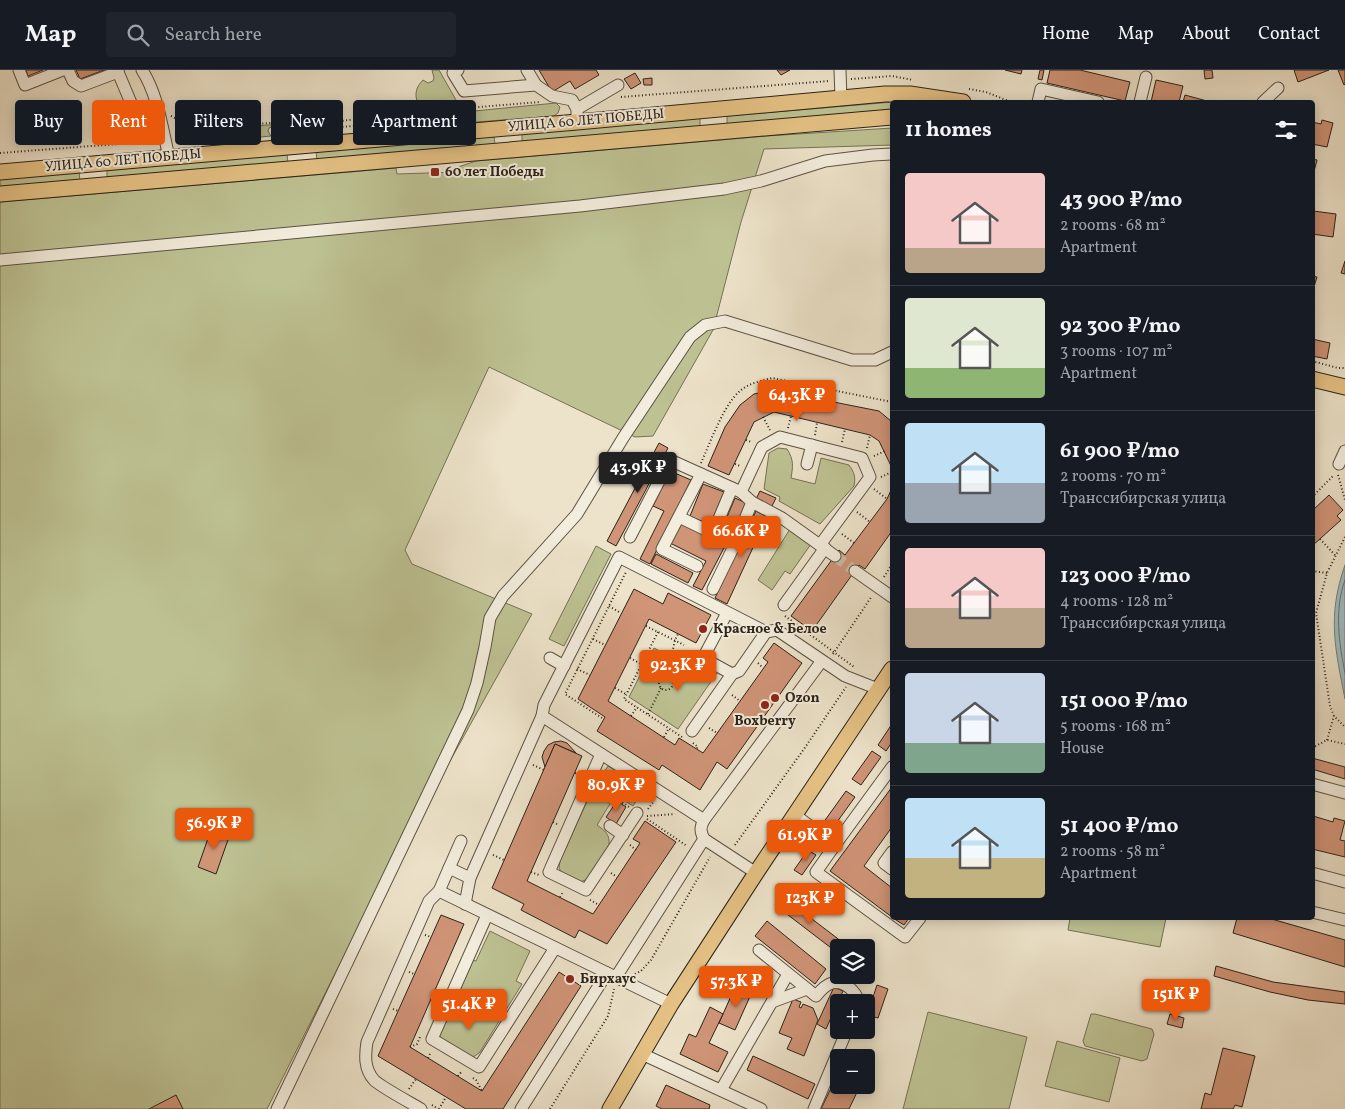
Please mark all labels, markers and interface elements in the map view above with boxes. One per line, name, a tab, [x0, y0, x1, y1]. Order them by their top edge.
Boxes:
search box	[106, 12, 456, 57]
text: Map	[25, 18, 76, 52]
icon: search	[124, 21, 152, 49]
text: Search here	[164, 22, 262, 48]
text: Home	[1042, 22, 1090, 47]
text: Map	[1118, 22, 1154, 47]
text: About	[1182, 22, 1230, 47]
text: Contact	[1258, 22, 1320, 47]
chip: Buy	[15, 100, 82, 145]
chip: Rent	[92, 100, 165, 145]
chip: Filters	[175, 100, 261, 145]
chip: New	[271, 100, 343, 145]
chip: Apartment	[353, 100, 476, 145]
street label: УЛИЦА 60 ЛЕТ ПОБЕДЫ	[507, 105, 665, 137]
text: 11 homes	[905, 116, 992, 145]
icon: filters	[1272, 116, 1300, 144]
street label: УЛИЦА 60 ЛЕТ ПОБЕДЫ	[44, 145, 202, 177]
place label: 60 лет Победы	[445, 163, 544, 182]
marker: 60 лет Победы	[429, 166, 441, 178]
text: 43 900 ₽/mo	[1060, 186, 1182, 215]
icon: home	[945, 193, 1005, 253]
text: 2 rooms · 68 m²	[1060, 215, 1166, 237]
text: Apartment	[1060, 237, 1137, 259]
text: 92 300 ₽/mo	[1060, 312, 1181, 341]
icon: home	[945, 318, 1005, 378]
text: 3 rooms · 107 m²	[1060, 341, 1173, 363]
text: Apartment	[1060, 363, 1137, 385]
pin: 64.3K ₽	[751, 380, 843, 422]
text: 64.3K ₽	[769, 385, 825, 407]
text: 61 900 ₽/mo	[1060, 437, 1179, 466]
icon: home	[945, 443, 1005, 503]
pin: 43.9K ₽	[592, 452, 684, 494]
text: 43.9K ₽	[610, 457, 666, 479]
text: 2 rooms · 70 m²	[1060, 466, 1166, 488]
text: Транссибирская улица	[1060, 488, 1226, 510]
pin: 66.6K ₽	[695, 516, 787, 558]
text: 66.6K ₽	[713, 521, 769, 543]
text: 123 000 ₽/mo	[1060, 562, 1191, 591]
icon: home	[945, 568, 1005, 628]
text: 4 rooms · 128 m²	[1060, 591, 1173, 613]
text: Транссибирская улица	[1060, 613, 1226, 635]
place label: Красное & Белое	[713, 620, 827, 639]
marker: Красное & Белое	[697, 623, 709, 635]
pin: 92.3K ₽	[632, 650, 724, 692]
text: 92.3K ₽	[650, 655, 706, 677]
text: 151 000 ₽/mo	[1060, 687, 1188, 716]
place label: Ozon	[785, 689, 820, 708]
marker: Ozon	[769, 692, 781, 704]
icon: home	[945, 693, 1005, 753]
marker: Boxberry	[759, 699, 771, 711]
place label: Boxberry	[734, 712, 796, 731]
text: 5 rooms · 168 m²	[1060, 716, 1171, 738]
text: House	[1060, 738, 1104, 760]
pin: 80.9K ₽	[570, 770, 662, 812]
text: 80.9K ₽	[587, 775, 645, 797]
pin: 56.9K ₽	[168, 808, 260, 850]
text: 51 400 ₽/mo	[1060, 812, 1179, 841]
text: 56.9K ₽	[186, 813, 242, 835]
icon: home	[945, 818, 1005, 878]
pin: 61.9K ₽	[759, 820, 851, 862]
text: 61.9K ₽	[778, 825, 832, 847]
text: 2 rooms · 58 m²	[1060, 841, 1165, 863]
text: Apartment	[1060, 863, 1137, 885]
pin: 123K ₽	[769, 882, 851, 925]
text: 123K ₽	[786, 888, 834, 910]
map controls	[830, 939, 875, 1094]
button: layers	[830, 939, 875, 984]
pin: 57.3K ₽	[690, 966, 782, 1008]
place label: Бирхаус	[580, 970, 637, 989]
text: 57.3K ₽	[710, 971, 762, 993]
marker: Бирхаус	[564, 973, 576, 985]
pin: 151K ₽	[1135, 978, 1217, 1021]
text: 151K ₽	[1153, 984, 1199, 1006]
pin: 51.4K ₽	[423, 988, 515, 1031]
text: 51.4K ₽	[442, 994, 496, 1016]
button: +	[830, 994, 875, 1039]
button: −	[830, 1049, 875, 1094]

